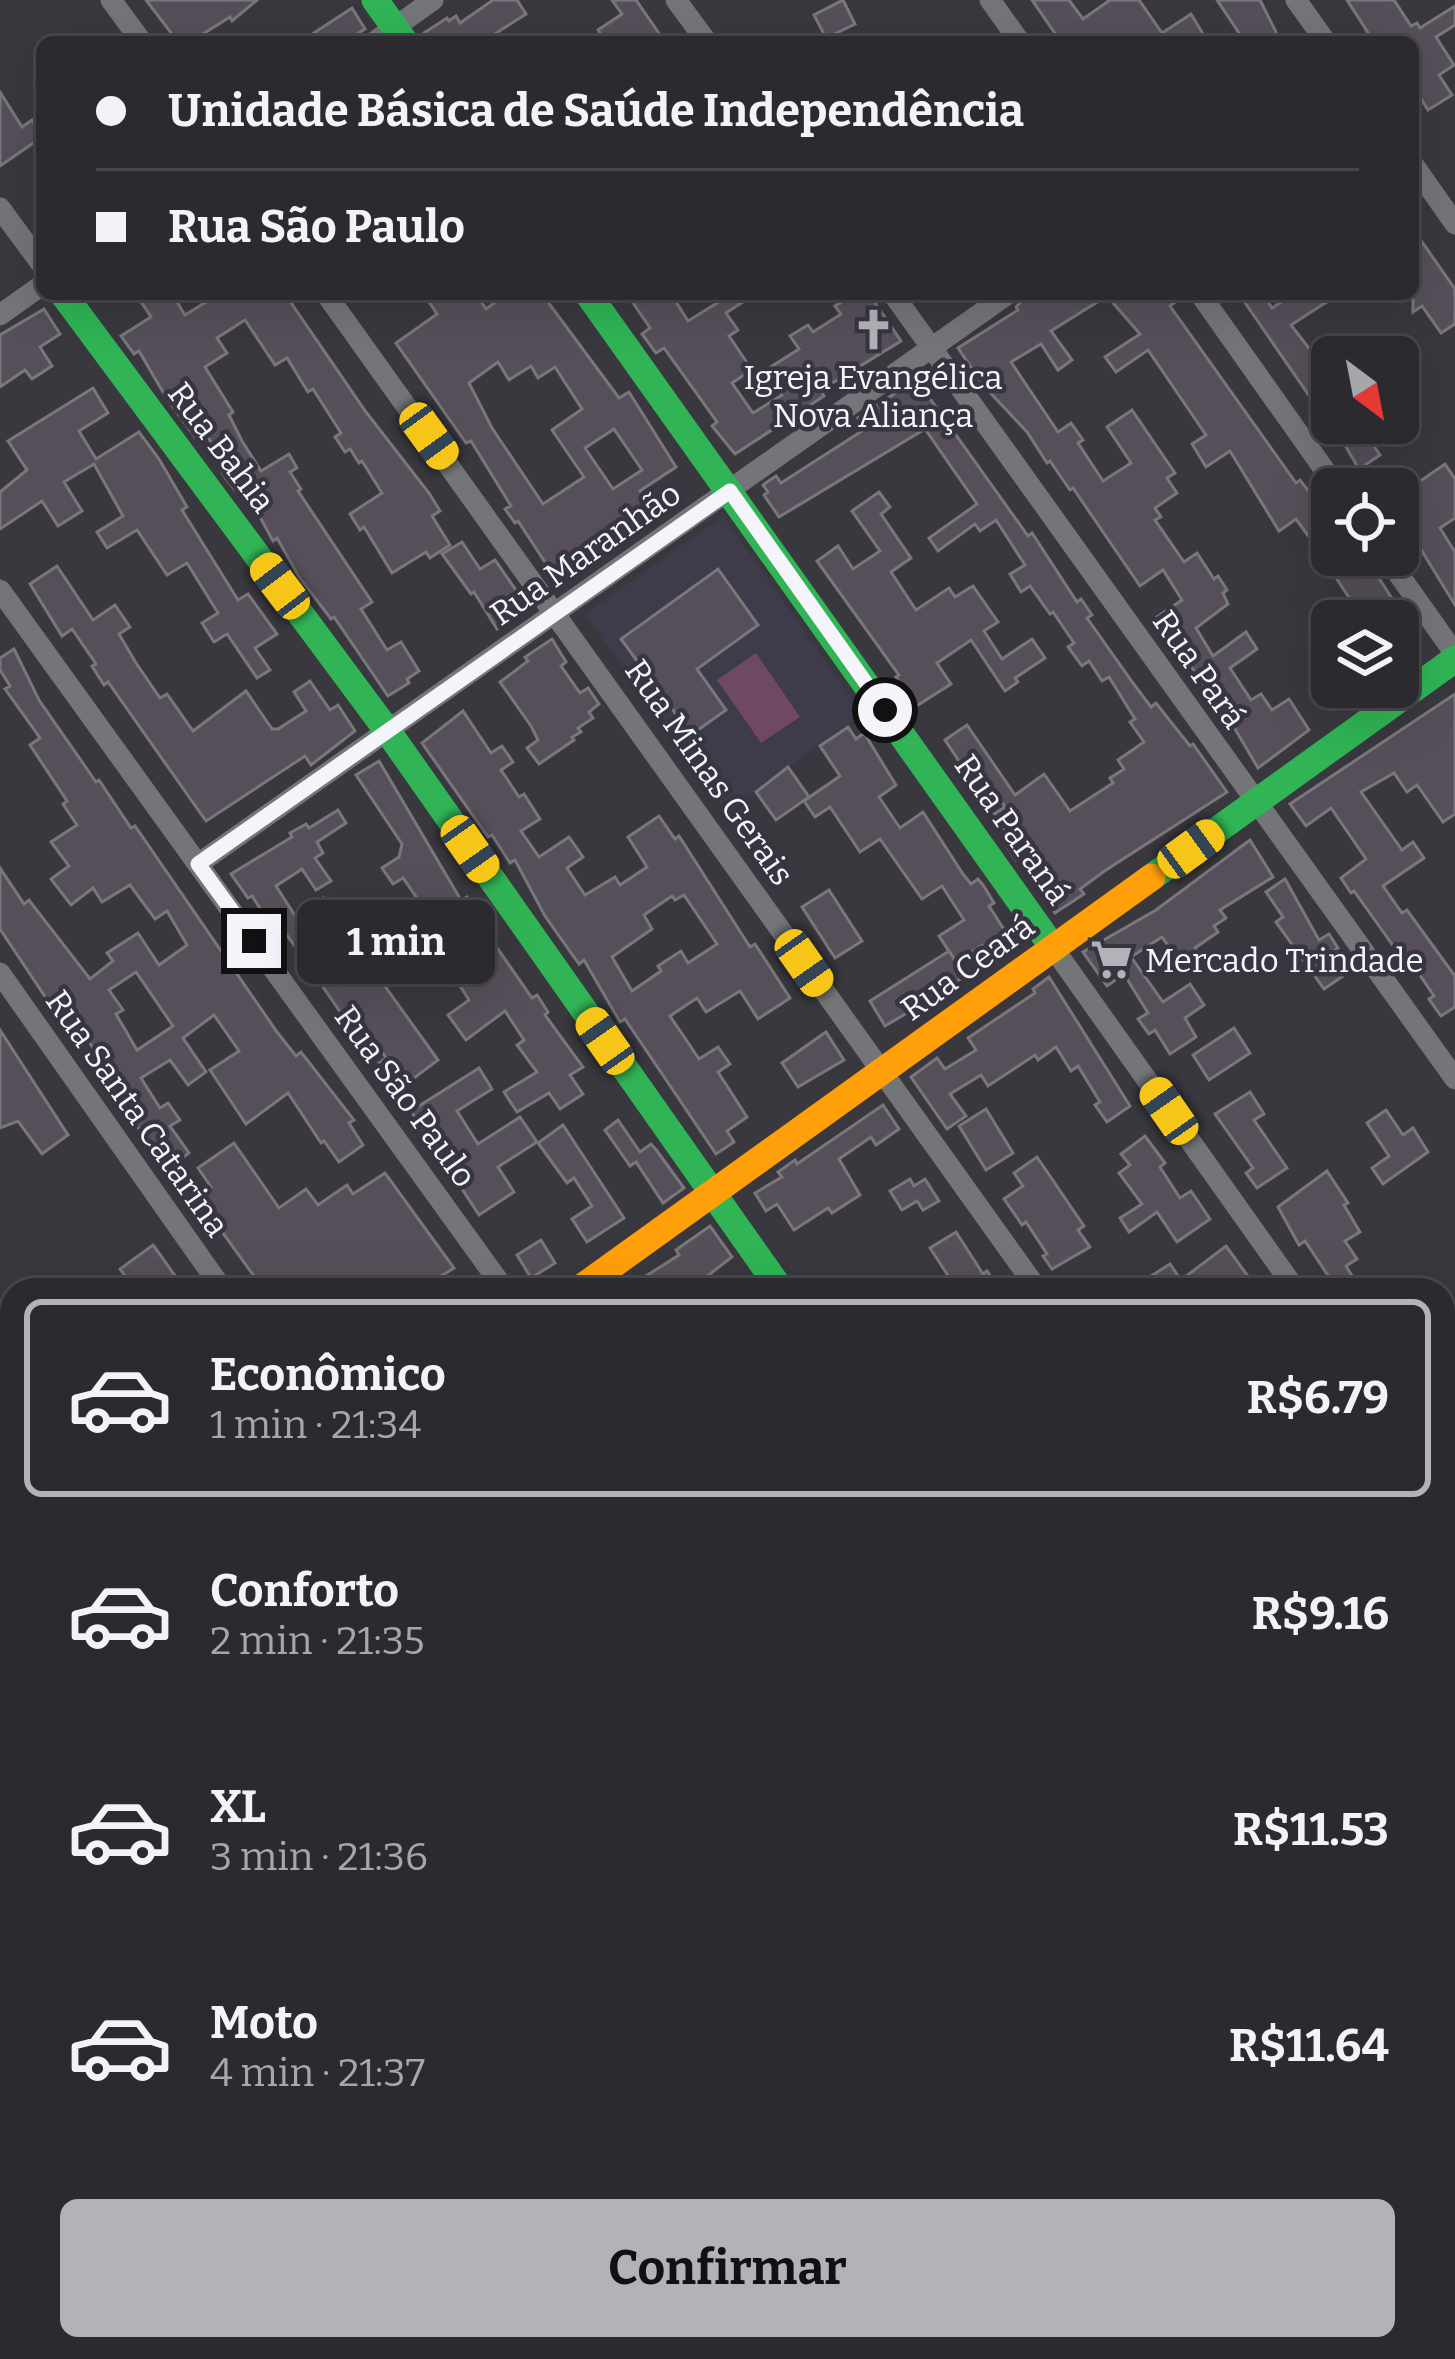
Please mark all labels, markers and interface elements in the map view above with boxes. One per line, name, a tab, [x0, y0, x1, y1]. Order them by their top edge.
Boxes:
text: Unidade Básica de Saúde Independência	[168, 84, 1024, 138]
text: Rua São Paulo	[168, 200, 465, 254]
church icon: Igreja Evangélica Nova Aliança	[850, 306, 896, 352]
north arrow	[1311, 336, 1419, 444]
map controls	[1311, 336, 1419, 708]
place label: Igreja Evangélica Nova Aliança	[744, 358, 1002, 436]
street label: Rua Bahia	[159, 375, 283, 521]
car	[393, 396, 465, 476]
button: locate	[1311, 468, 1419, 576]
street label: Rua Maranhão	[483, 473, 688, 634]
car	[244, 546, 316, 626]
button: layers	[1311, 600, 1419, 708]
street label: Rua Pará	[1144, 603, 1254, 736]
street label: Rua Minas Gerais	[616, 652, 802, 893]
route start	[858, 683, 912, 737]
street label: Rua Paraná	[946, 747, 1078, 912]
car	[435, 809, 505, 889]
car	[1151, 813, 1231, 885]
callout: 1 min	[296, 899, 494, 983]
street label: Rua Ceará	[893, 906, 1042, 1029]
route end	[227, 914, 281, 968]
text: 1 min	[347, 919, 445, 965]
car	[769, 923, 839, 1003]
supermarket icon: Mercado Trindade	[1088, 937, 1134, 983]
place label: Mercado Trindade	[1145, 941, 1423, 981]
street label: Rua Santa Catarina	[37, 983, 237, 1245]
street label: Rua São Paulo	[326, 998, 485, 1195]
car	[570, 1001, 640, 1081]
car	[1134, 1071, 1204, 1151]
icon: car	[66, 1344, 174, 1452]
text: Econômico	[210, 1348, 446, 1402]
text: R$6.79	[1247, 1371, 1389, 1425]
text: 1 min · 21:34	[210, 1402, 421, 1448]
icon: car	[66, 1560, 174, 1668]
text: Conforto	[210, 1564, 399, 1618]
text: R$9.16	[1252, 1587, 1389, 1641]
text: 2 min · 21:35	[210, 1618, 425, 1664]
icon: car	[66, 1776, 174, 1884]
text: XL	[210, 1780, 266, 1834]
text: R$11.53	[1233, 1803, 1389, 1857]
text: 3 min · 21:36	[210, 1834, 428, 1880]
icon: car	[66, 1992, 174, 2100]
text: Moto	[210, 1996, 318, 2050]
text: R$11.64	[1229, 2019, 1389, 2073]
text: 4 min · 21:37	[210, 2050, 425, 2096]
button: Confirmar	[60, 2199, 1395, 2337]

